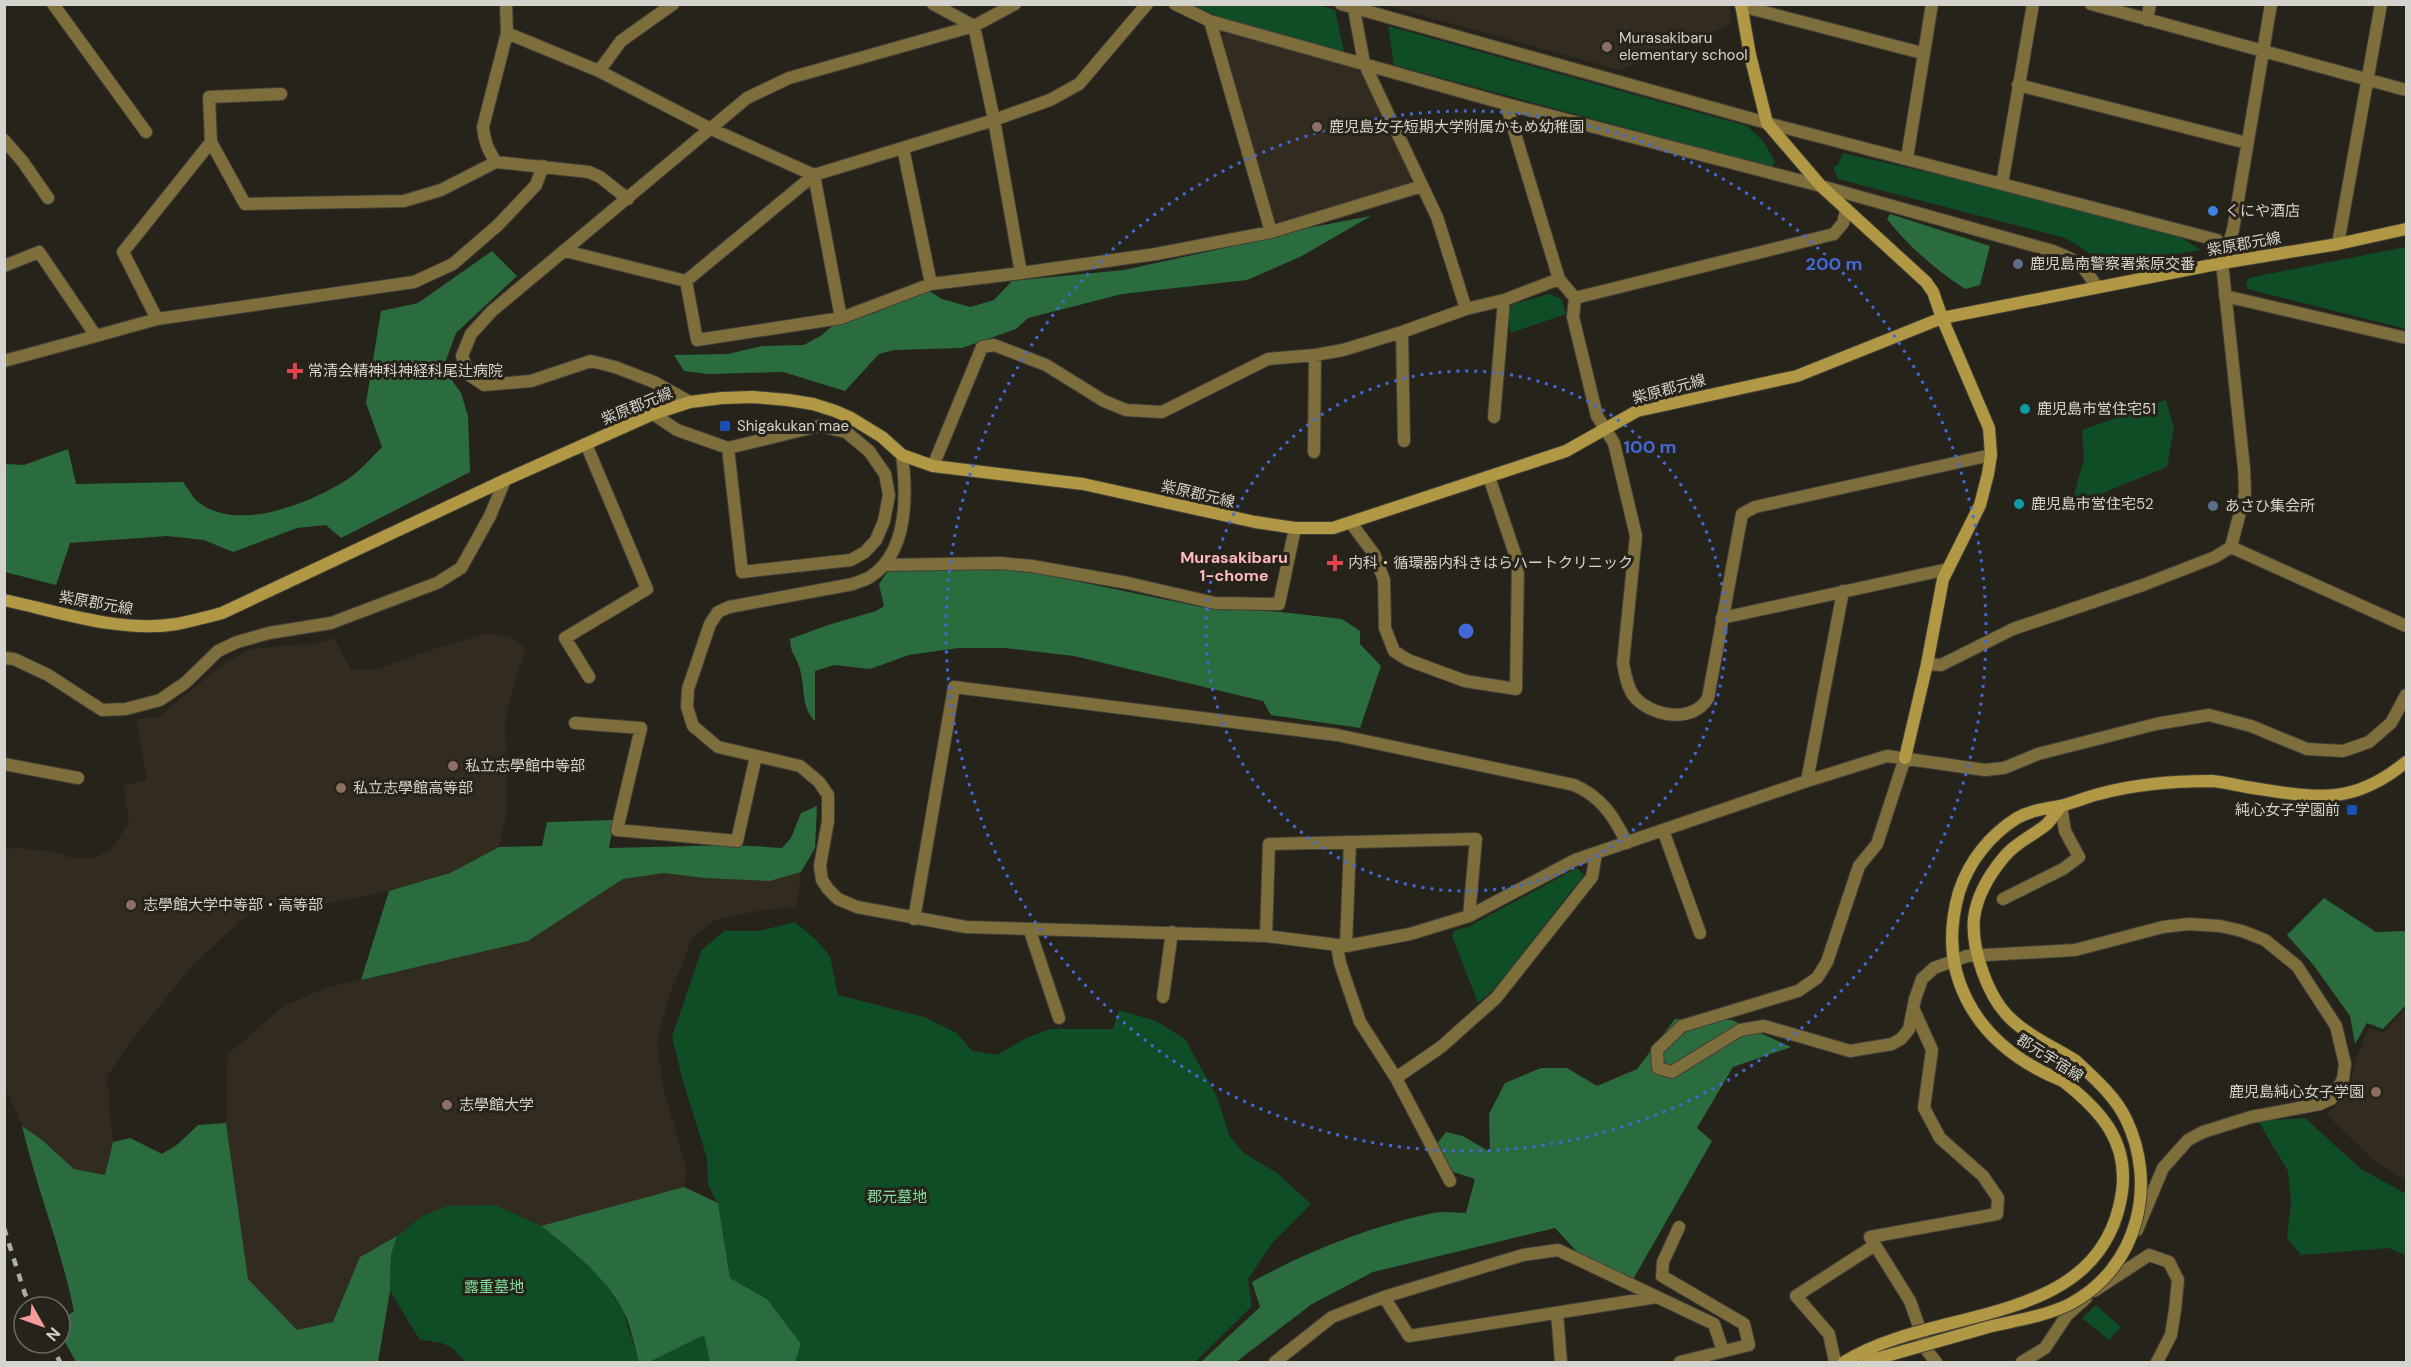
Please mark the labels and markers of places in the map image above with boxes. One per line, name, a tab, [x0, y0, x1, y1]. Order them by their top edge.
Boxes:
place label: Murasakibaru elementary school	[1619, 28, 1748, 65]
marker: Murasakibaru elementary school	[1600, 40, 1614, 54]
place label: 鹿児島女子短期大学附属かもめ幼稚園	[1329, 117, 1584, 137]
marker: 鹿児島女子短期大学附属かもめ幼稚園	[1310, 120, 1324, 134]
place label: くにや酒店	[2225, 201, 2300, 221]
marker: くにや酒店	[2206, 204, 2220, 218]
place label: 鹿児島南警察署紫原交番	[2030, 254, 2195, 274]
marker: 鹿児島南警察署紫原交番	[2011, 257, 2025, 271]
place label: 常清会精神科神経科尾辻病院	[308, 361, 503, 381]
marker: 常清会精神科神経科尾辻病院	[286, 362, 304, 380]
place label: 鹿児島市営住宅51	[2037, 399, 2156, 419]
marker: 鹿児島市営住宅51	[2018, 402, 2032, 416]
place label: Shigakukan mae	[737, 416, 849, 436]
marker: Shigakukan mae	[718, 419, 732, 433]
place label: 鹿児島市営住宅52	[2031, 494, 2154, 514]
place label: あさひ集会所	[2225, 496, 2315, 516]
marker: 鹿児島市営住宅52	[2012, 497, 2026, 511]
marker: あさひ集会所	[2206, 499, 2220, 513]
place label: 内科・循環器内科きはらハートクリニック	[1348, 553, 1633, 573]
marker: 内科・循環器内科きはらハートクリニック	[1326, 554, 1344, 572]
centre of rings	[1456, 621, 1476, 641]
place label: 私立志學館中等部	[465, 756, 585, 776]
marker: 私立志學館中等部	[446, 759, 460, 773]
place label: 私立志學館高等部	[353, 778, 473, 798]
marker: 私立志學館高等部	[334, 781, 348, 795]
place label: 純心女子学園前	[2235, 800, 2340, 820]
marker: 純心女子学園前	[2345, 803, 2359, 817]
place label: 志學館大学中等部・高等部	[143, 895, 323, 915]
marker: 志學館大学中等部・高等部	[124, 898, 138, 912]
place label: 鹿児島純心女子学園	[2229, 1082, 2364, 1102]
marker: 鹿児島純心女子学園	[2369, 1085, 2383, 1099]
place label: 志學館大学	[459, 1095, 534, 1115]
marker: 志學館大学	[440, 1098, 454, 1112]

